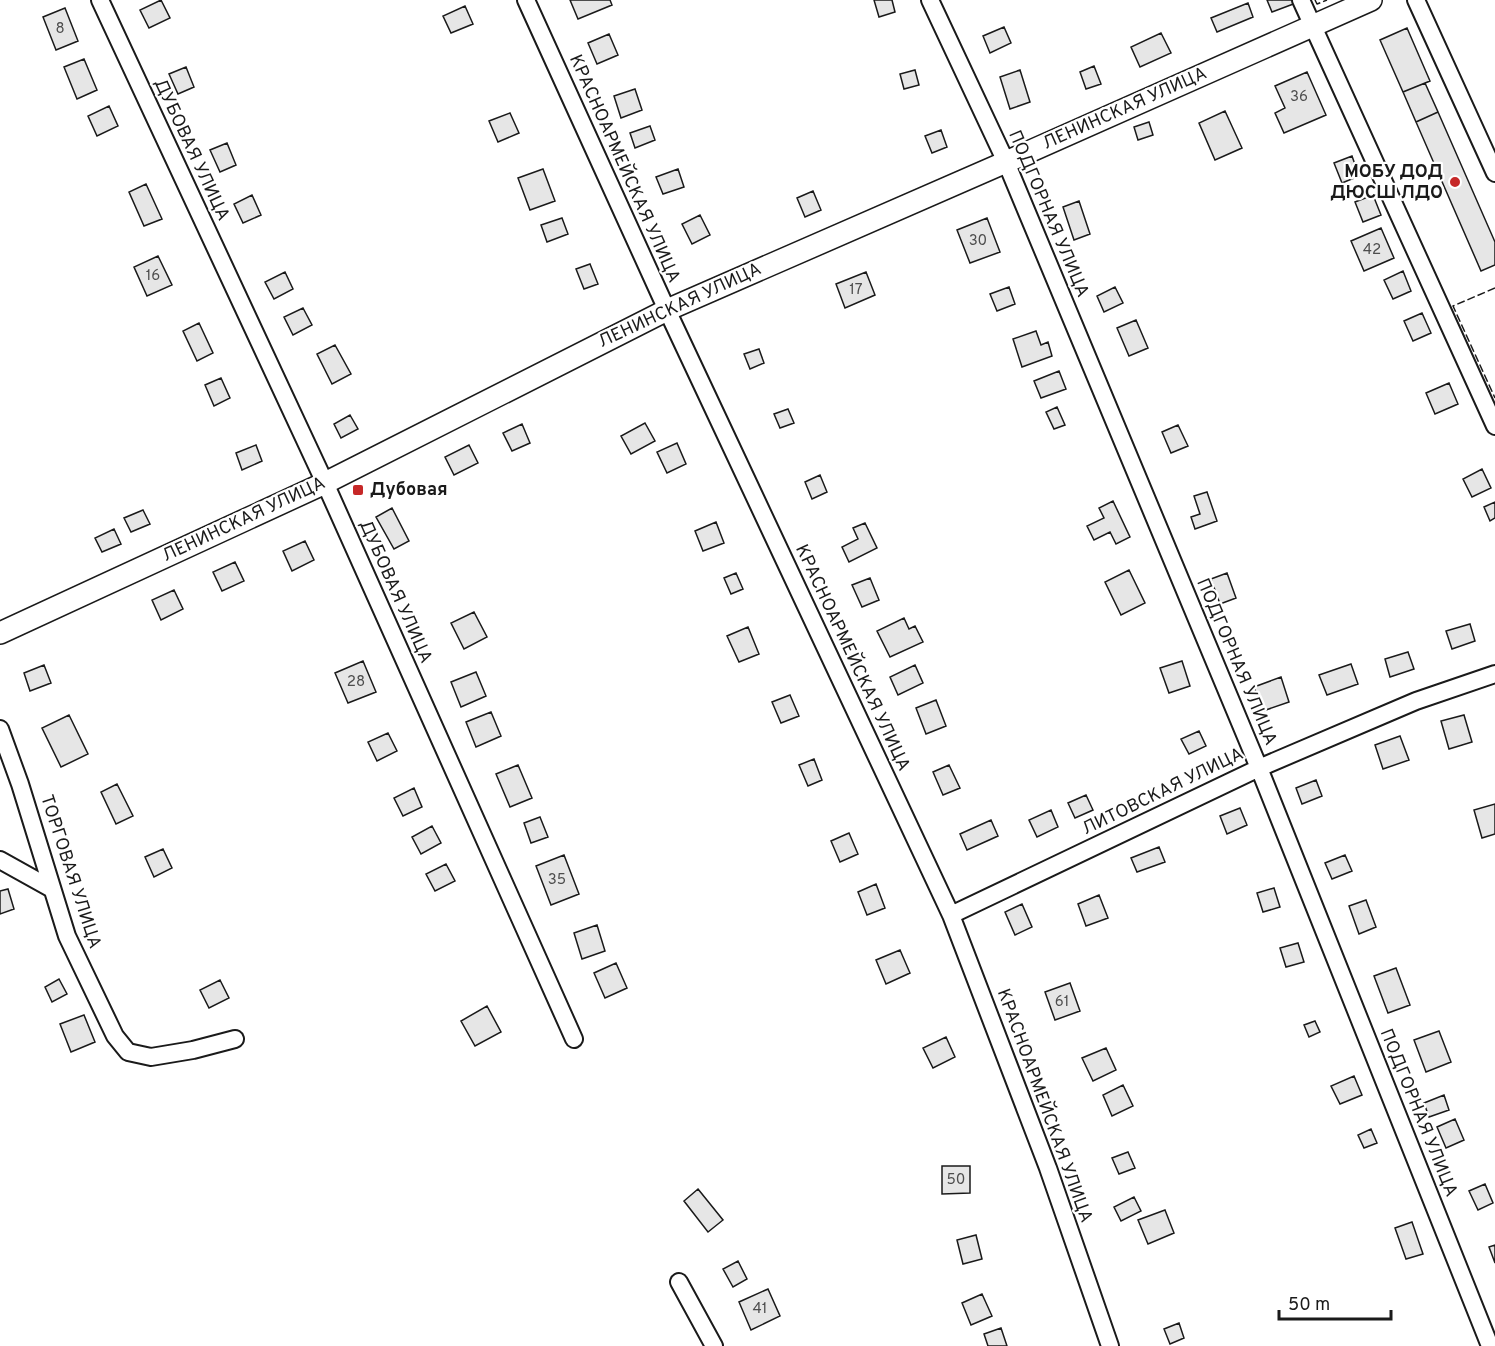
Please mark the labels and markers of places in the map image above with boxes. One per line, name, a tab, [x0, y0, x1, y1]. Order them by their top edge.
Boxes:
place label: МОБУ ДОД ДЮСШ ЛДО	[1330, 161, 1443, 205]
marker: МОБУ ДОД ДЮСШ ЛДО	[1448, 175, 1462, 189]
place label: Дубовая	[370, 479, 448, 502]
marker: Дубовая	[351, 483, 365, 497]

